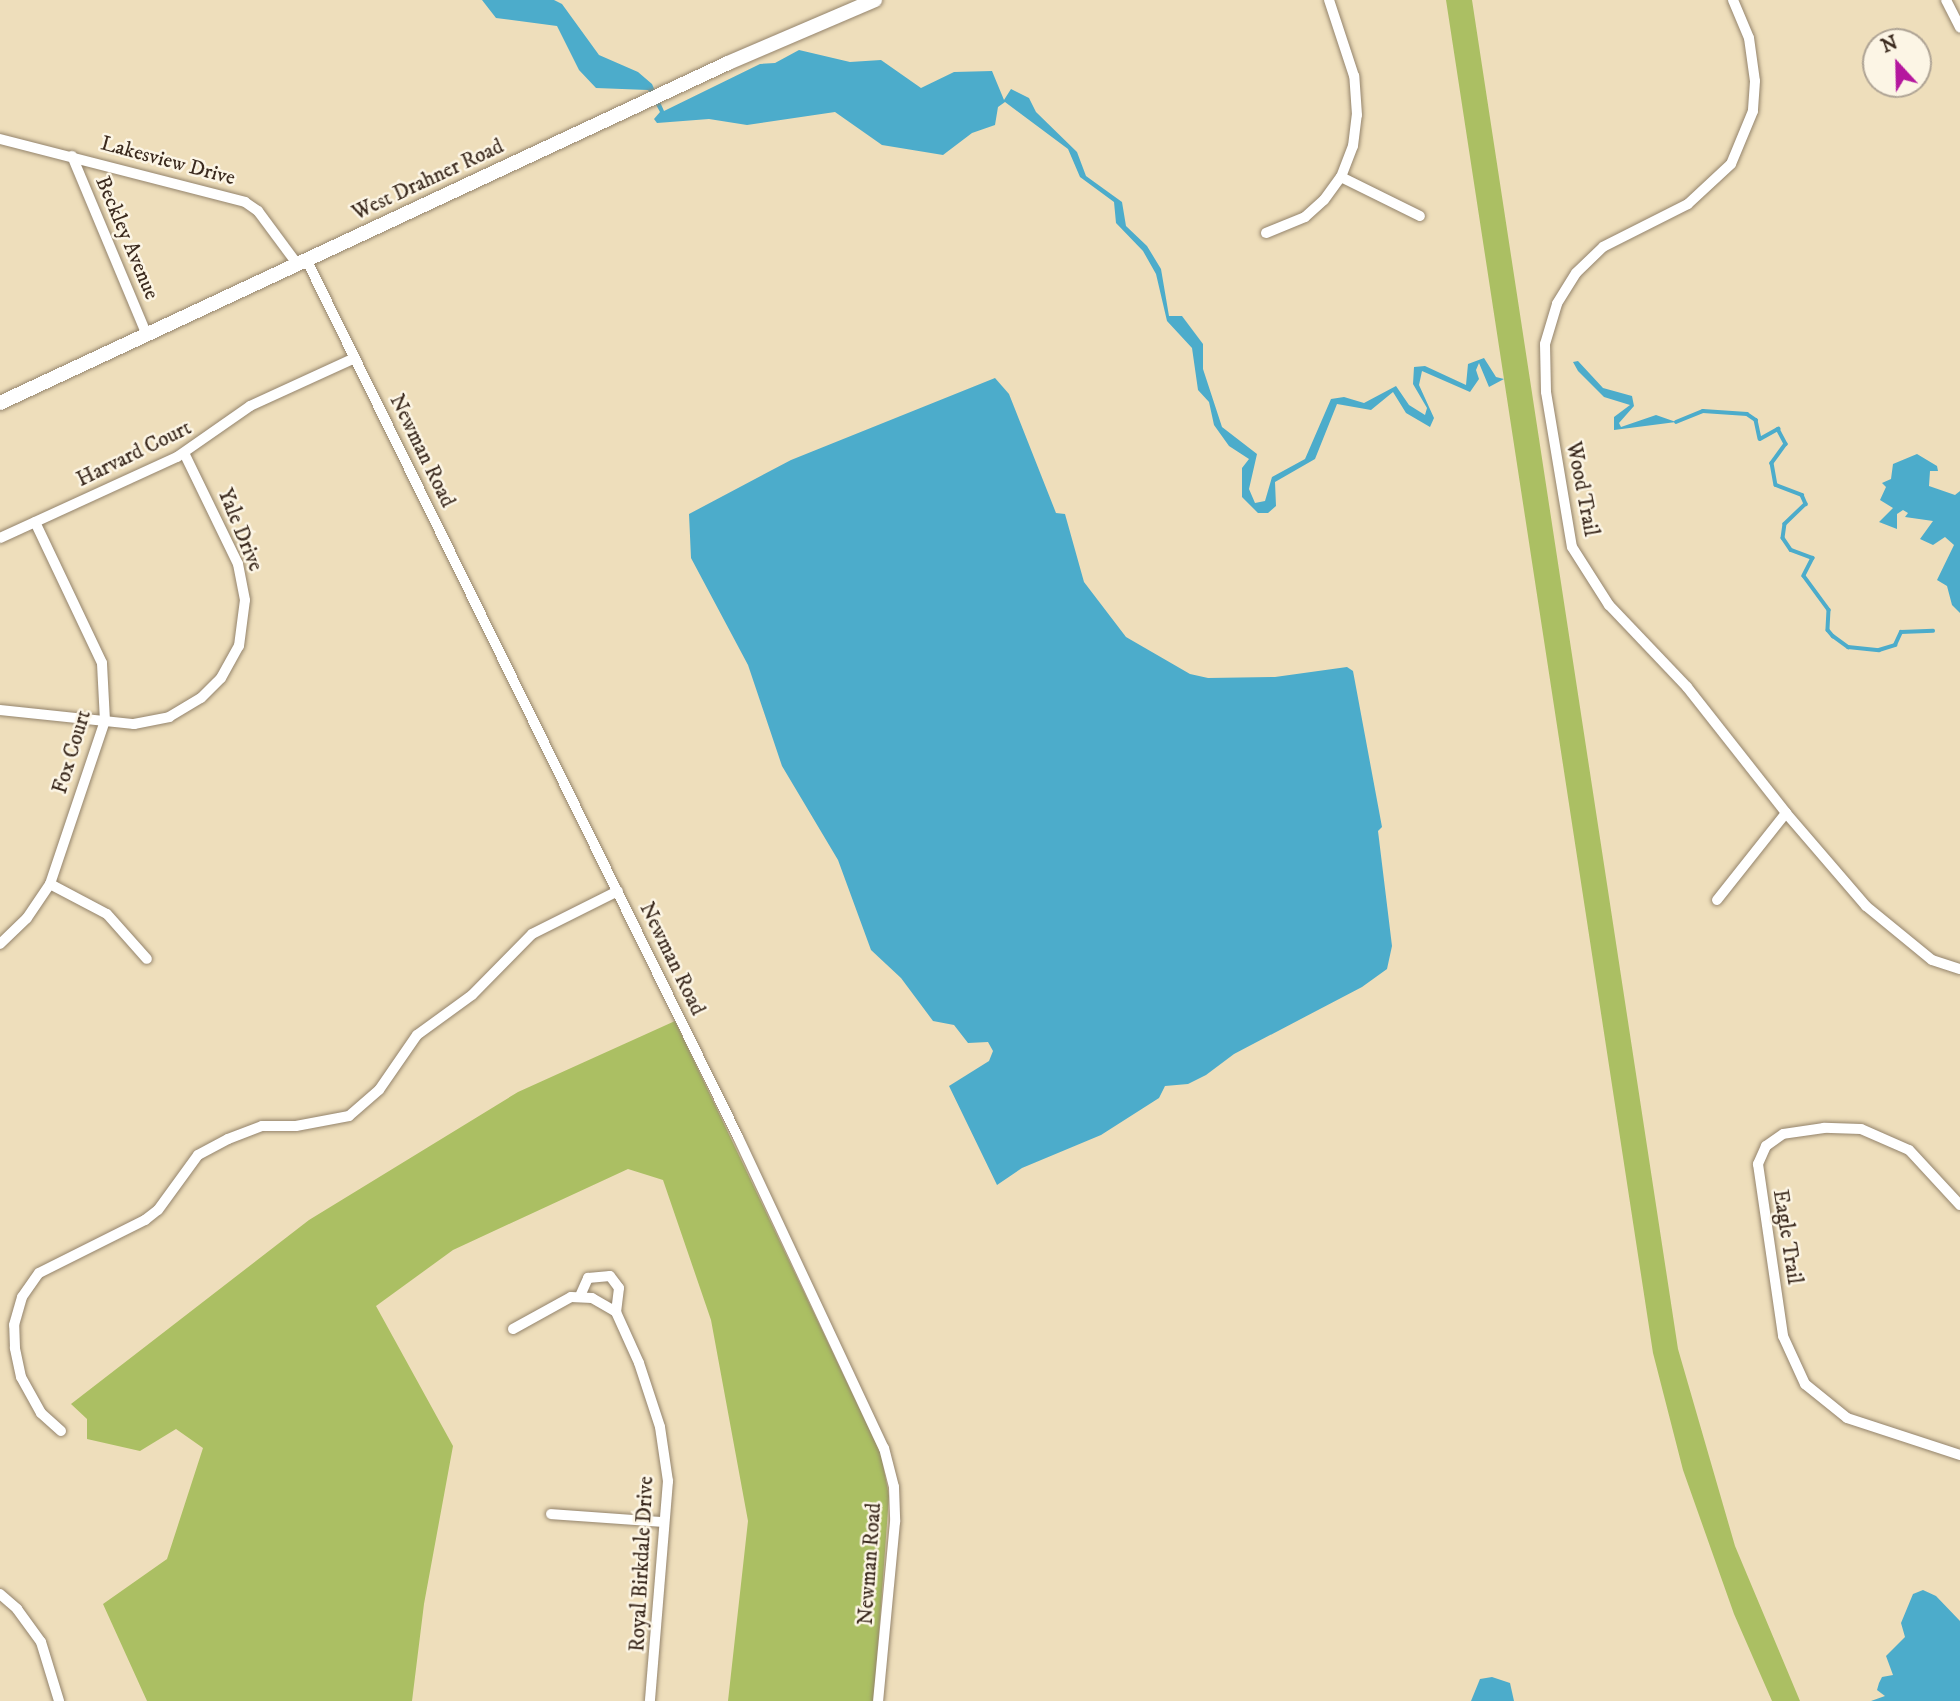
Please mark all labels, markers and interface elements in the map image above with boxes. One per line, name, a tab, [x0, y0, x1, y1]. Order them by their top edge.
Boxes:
north arrow	[1862, 28, 1932, 98]
text: N	[1878, 31, 1901, 59]
street label: Lakesview Drive	[98, 131, 238, 191]
street label: West Drahner Road	[348, 134, 508, 226]
street label: Beckley Avenue	[90, 173, 164, 303]
street label: Newman Road	[384, 390, 460, 512]
street label: Harvard Court	[73, 415, 195, 493]
street label: Wood Trail	[1560, 440, 1604, 538]
street label: Yale Drive	[212, 485, 268, 575]
street label: Fox Court	[47, 707, 97, 797]
street label: Newman Road	[634, 898, 710, 1020]
street label: Eagle Trail	[1767, 1188, 1807, 1286]
street label: Royal Birkdale Drive	[625, 1476, 659, 1652]
street label: Newman Road	[853, 1502, 887, 1626]

